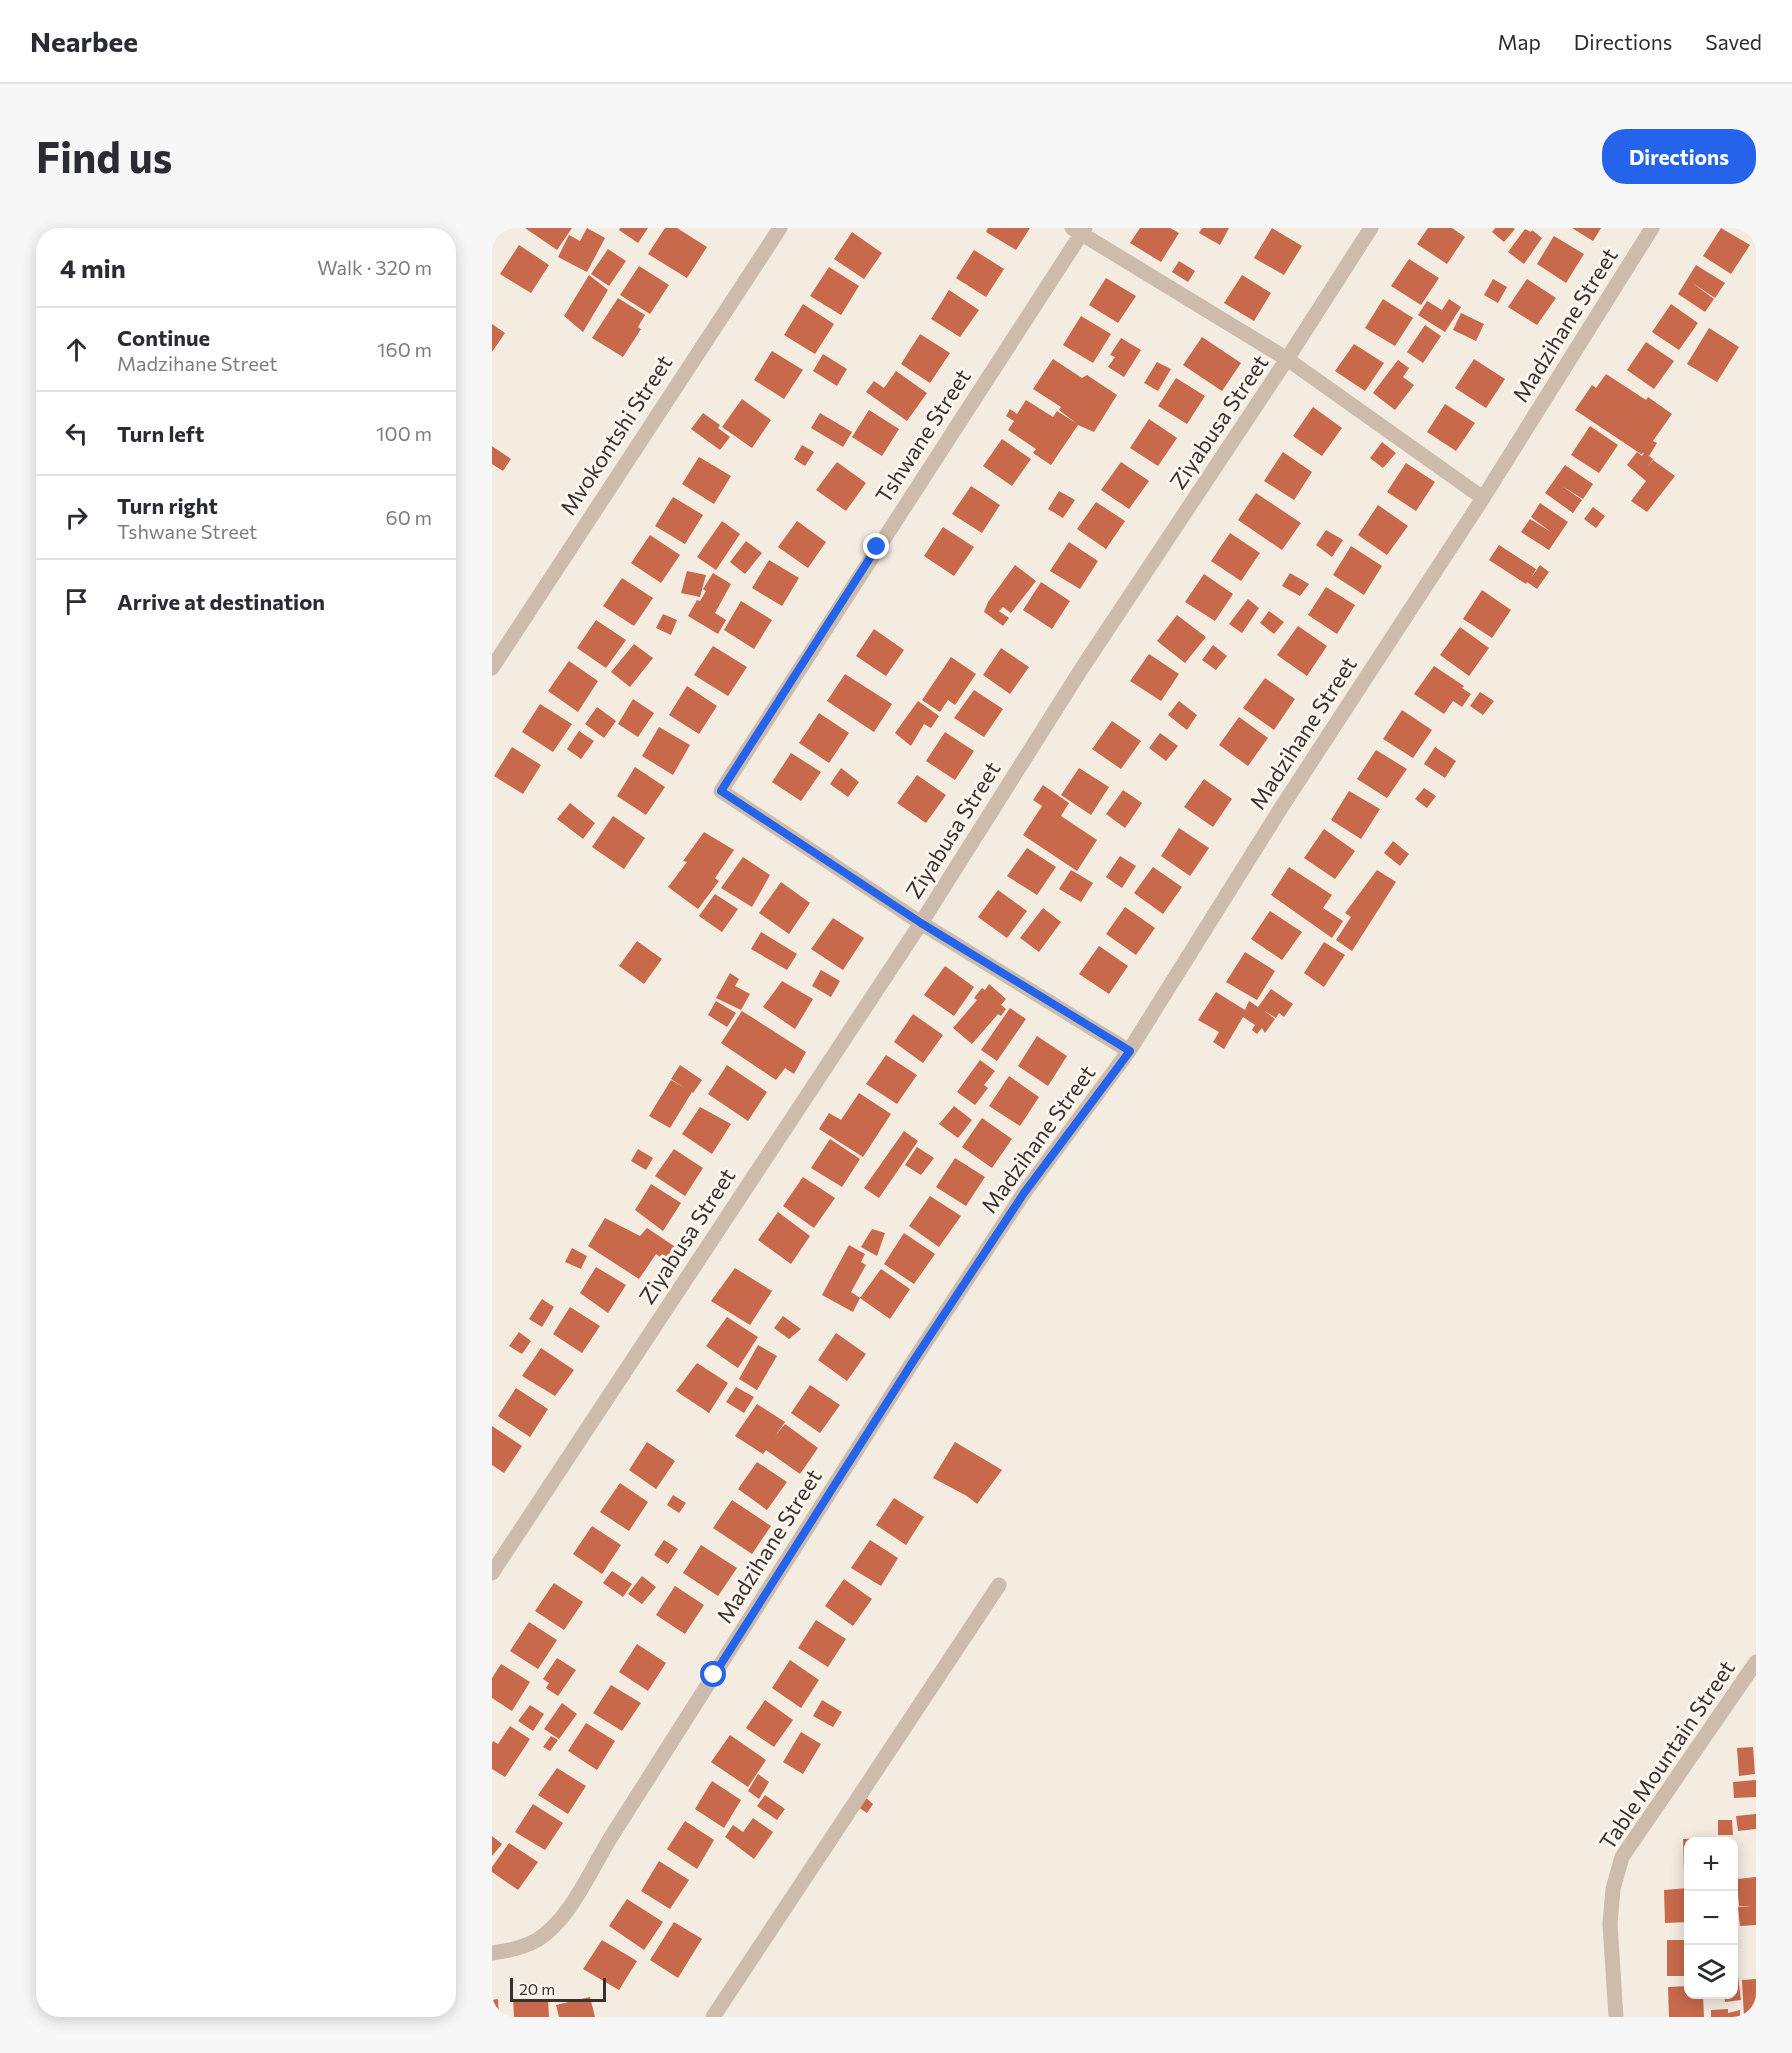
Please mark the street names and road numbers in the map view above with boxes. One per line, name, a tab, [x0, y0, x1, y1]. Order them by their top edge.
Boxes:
street label: Madzihane Street	[1506, 243, 1623, 407]
street label: Ziyabusa Street	[1164, 349, 1273, 494]
street label: Mvokontshi Street	[554, 350, 677, 520]
street label: Tshwane Street	[869, 364, 976, 508]
street label: Madzihane Street	[1243, 651, 1362, 814]
street label: Ziyabusa Street	[900, 756, 1005, 903]
street label: Madzihane Street	[975, 1059, 1100, 1218]
street label: Ziyabusa Street	[633, 1163, 740, 1309]
street label: Madzihane Street	[710, 1464, 827, 1628]
street label: Table Mountain Street	[1593, 1655, 1740, 1854]

